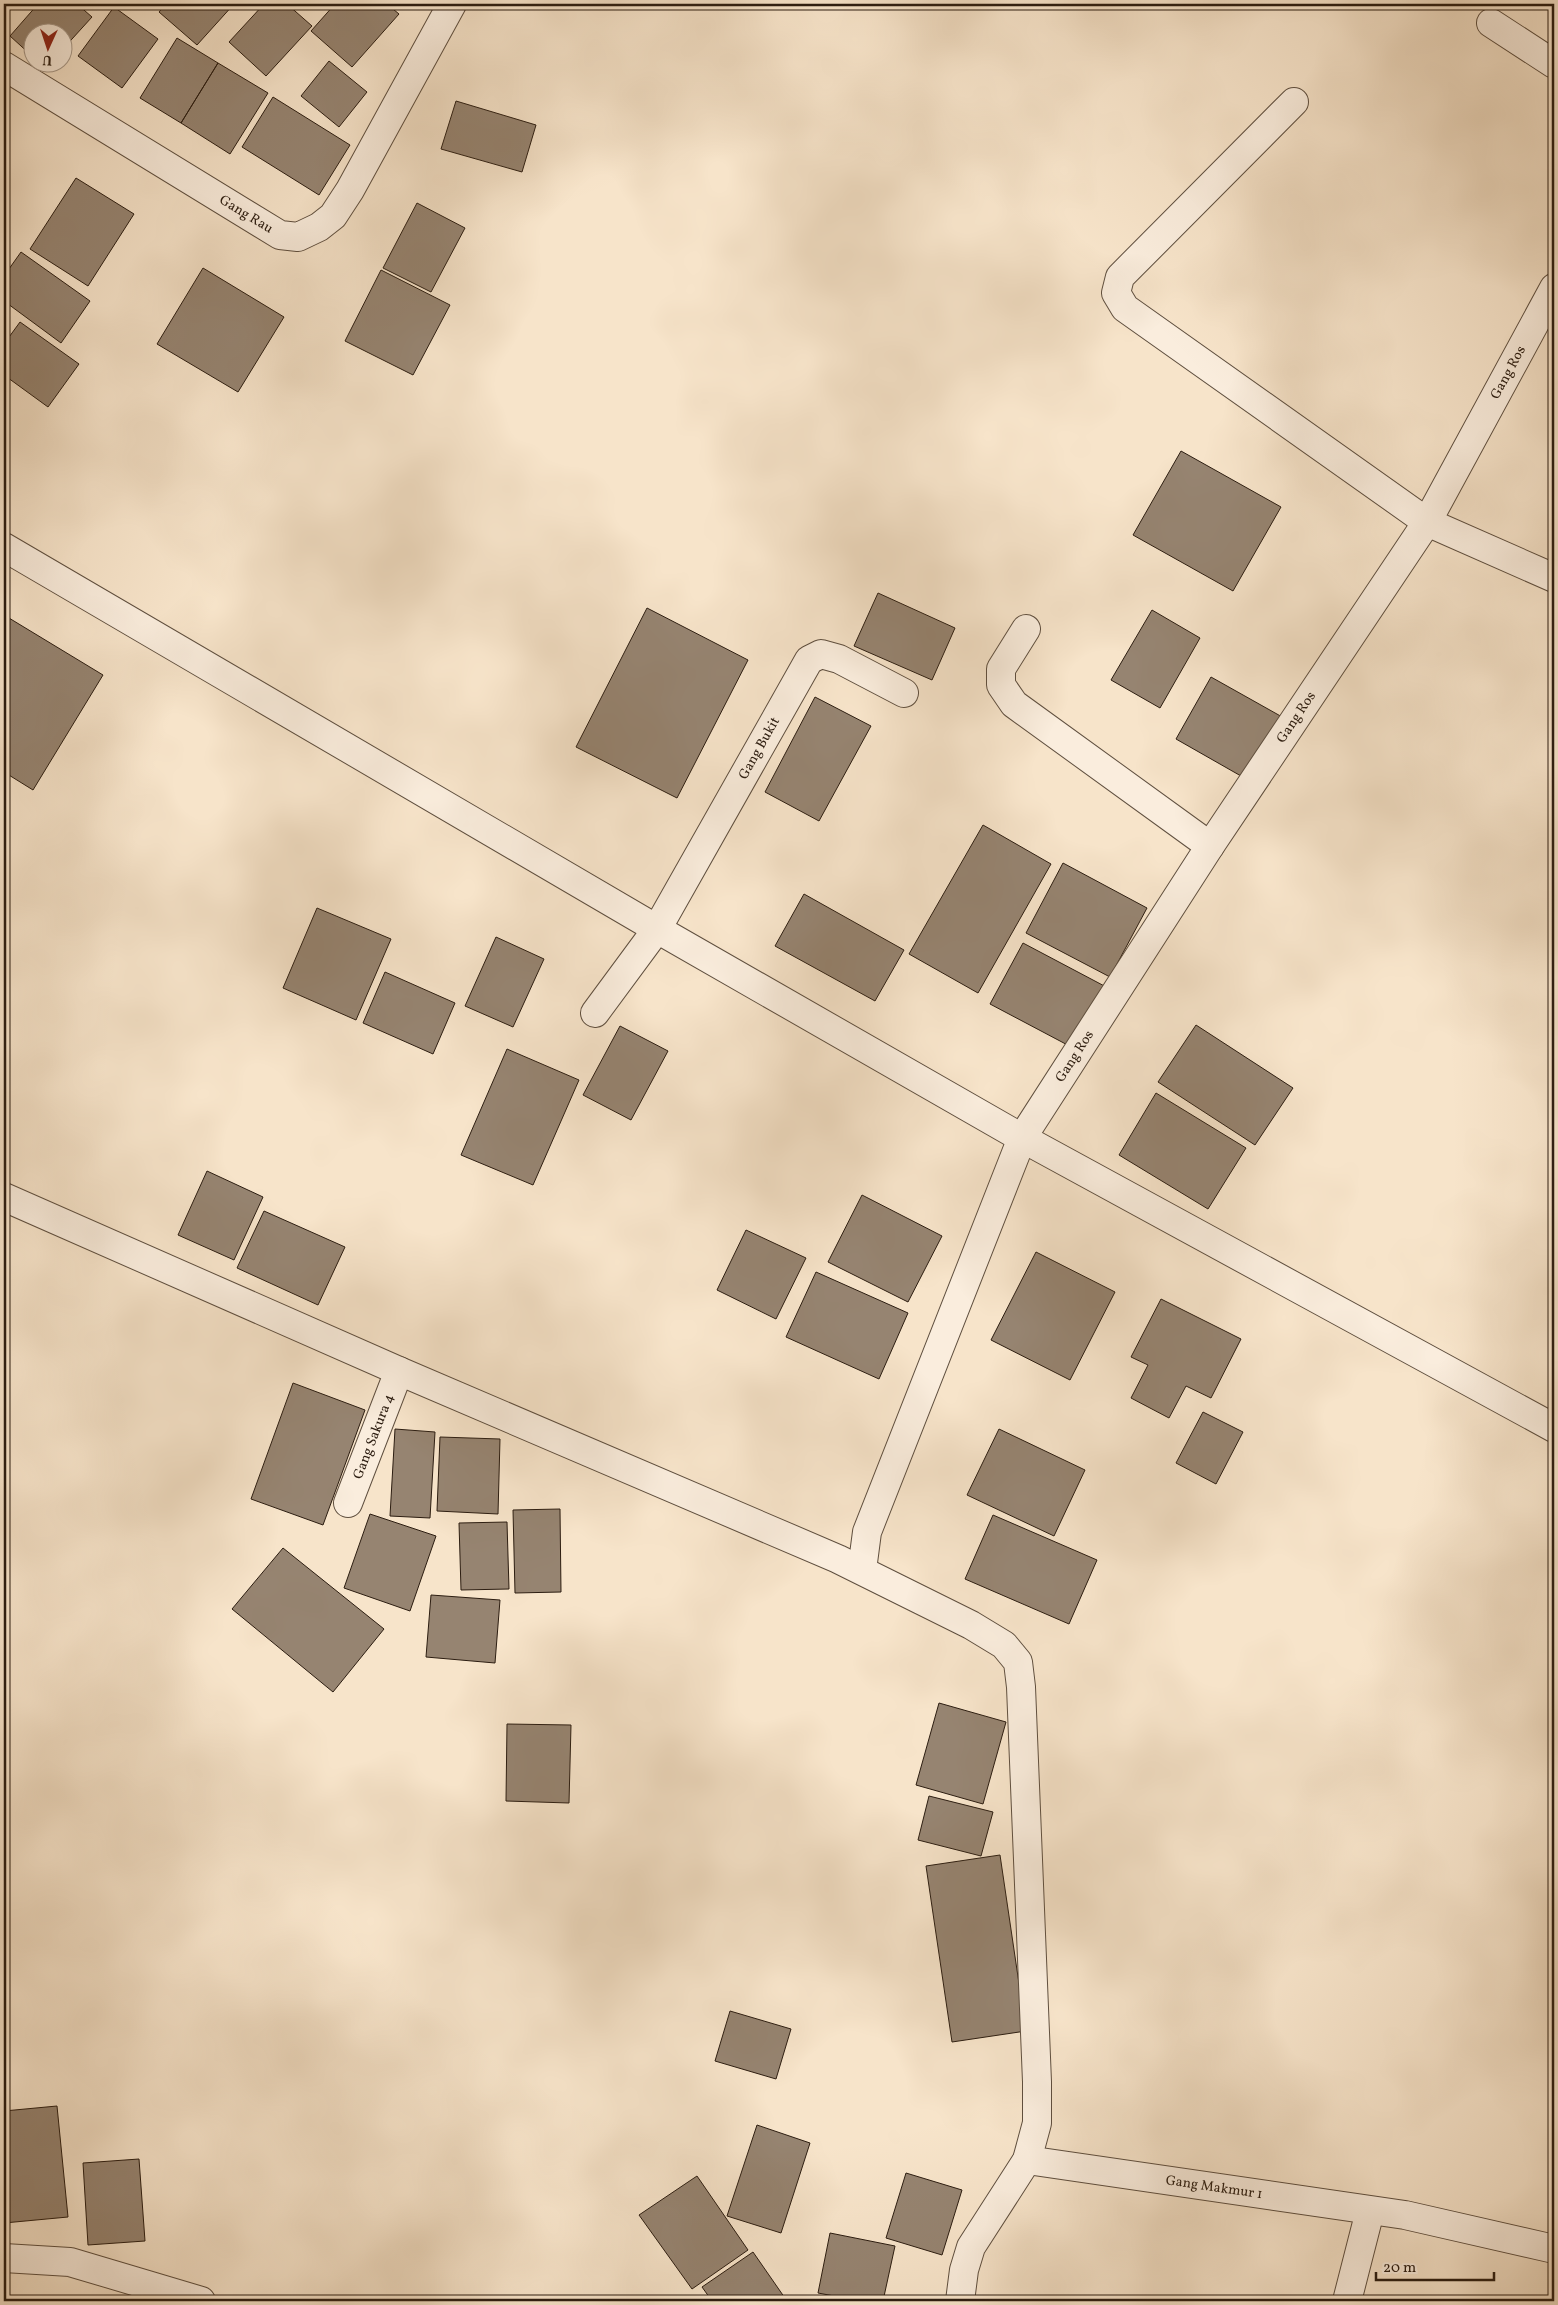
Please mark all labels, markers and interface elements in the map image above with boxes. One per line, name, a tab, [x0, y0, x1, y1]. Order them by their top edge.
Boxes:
north arrow	[22, 22, 72, 72]
text: U	[42, 50, 53, 69]
street label: Gang Rau	[216, 191, 277, 238]
street label: Gang Ros	[1486, 342, 1530, 403]
street label: Gang Ros	[1272, 688, 1320, 747]
street label: Gang Bukit	[734, 713, 784, 783]
street label: Gang Ros	[1051, 1027, 1098, 1086]
street label: Gang Sakura 4	[349, 1391, 399, 1482]
street label: Gang Makmur 1	[1164, 2171, 1264, 2204]
scale bar	[1376, 2250, 1493, 2282]
text: 20 m	[1383, 2258, 1416, 2279]

